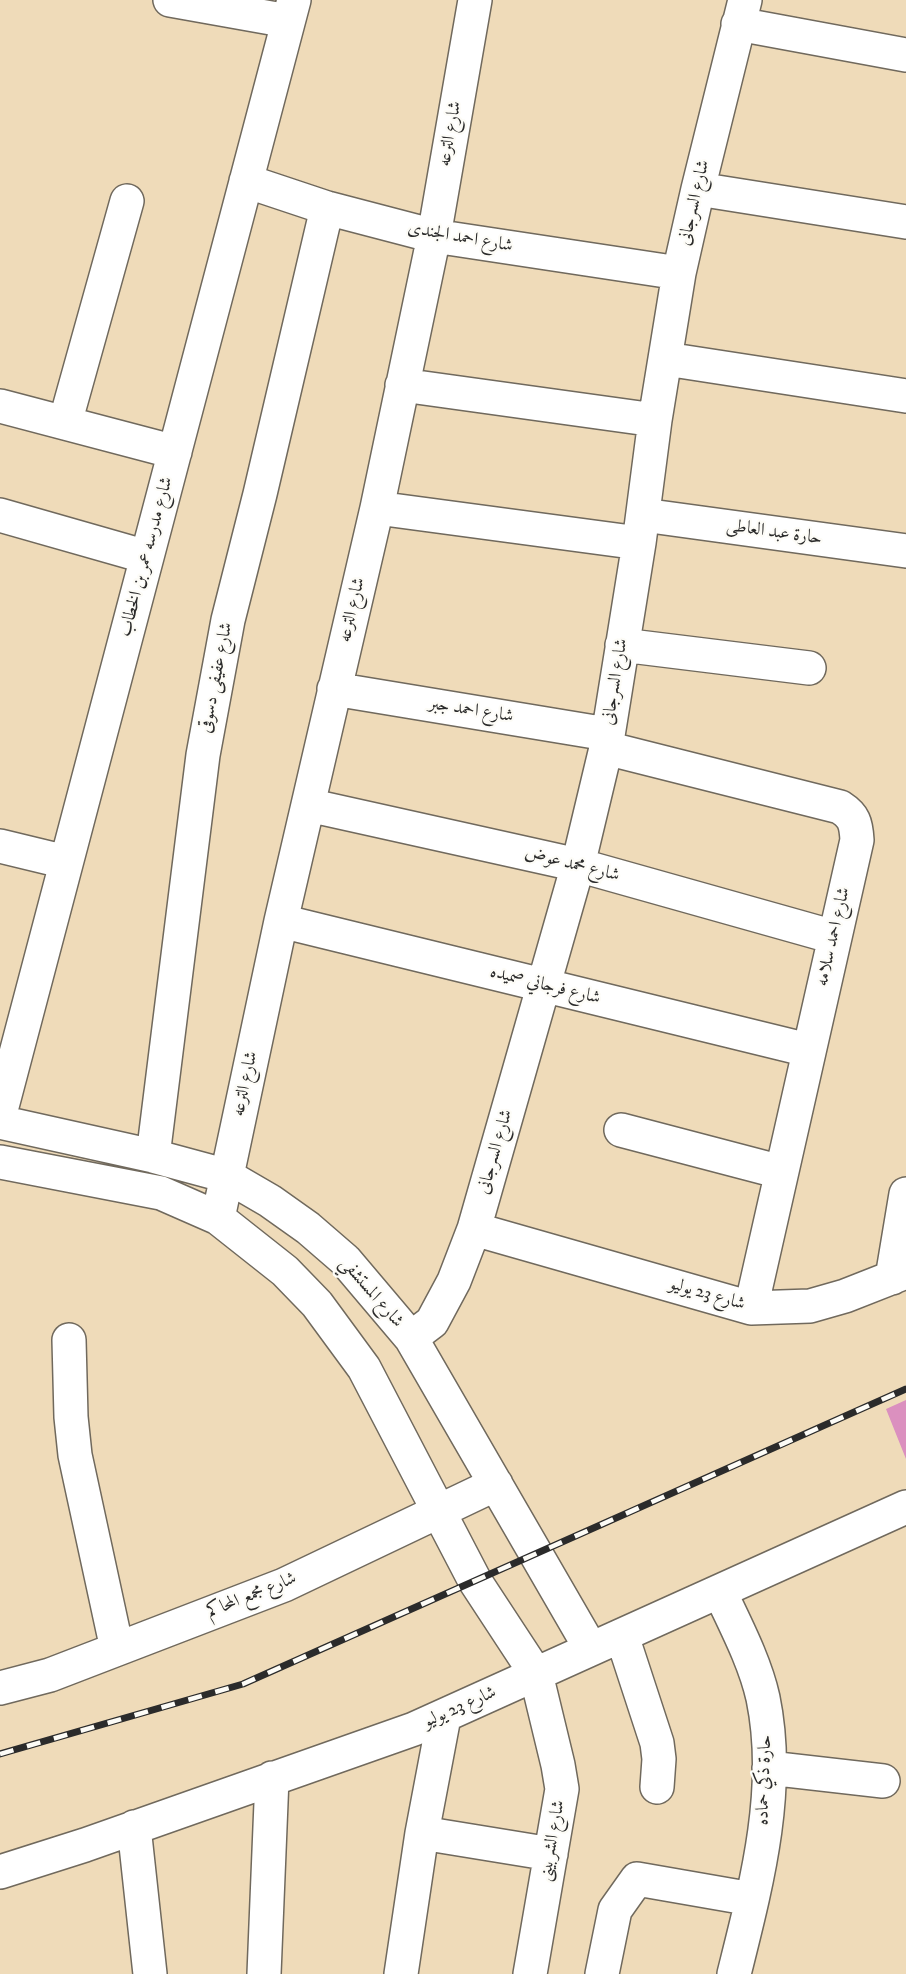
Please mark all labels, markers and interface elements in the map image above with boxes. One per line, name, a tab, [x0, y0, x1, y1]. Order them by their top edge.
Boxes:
street label: شارع الترعه	[435, 100, 467, 168]
street label: شارع السرجانى	[675, 158, 715, 248]
street label: شارع احمد الجندى	[406, 218, 514, 258]
street label: شارع مدرسه عمر بن الخطاب	[115, 475, 179, 639]
street label: حارة عبد العاطى	[725, 516, 823, 550]
street label: شارع الترعه	[335, 575, 371, 645]
street label: شارع عفيفى دسوقى	[196, 621, 238, 735]
street label: شارع السرجانى	[599, 637, 633, 727]
street label: شارع احمد جبر	[427, 694, 515, 728]
street label: شارع محمد عوض	[522, 843, 622, 887]
street label: شارع احمد سلامه	[812, 885, 856, 989]
street label: شارع فرجاني صميده	[488, 962, 602, 1010]
street label: شارع الترعه	[229, 1050, 263, 1118]
street label: شارع السرجانى	[474, 1107, 518, 1197]
street label: شارع المستشفي	[334, 1253, 408, 1333]
street label: شارع 23 يوليو	[667, 1274, 747, 1316]
street label: شارع مجمع المحاكم	[204, 1568, 300, 1624]
street label: شارع 23 يوليو	[420, 1682, 500, 1734]
street label: حارة ذكي حماده	[753, 1734, 777, 1826]
street label: شارع الشربينى	[535, 1799, 571, 1883]

